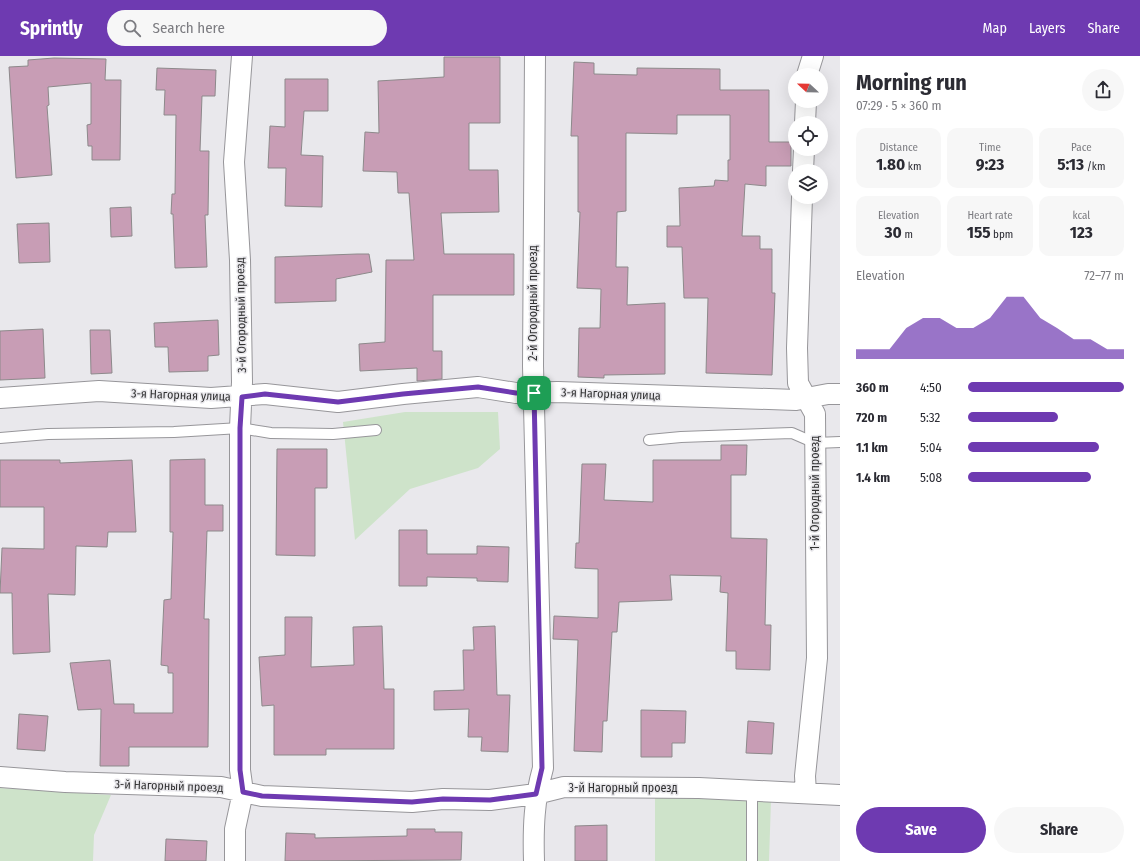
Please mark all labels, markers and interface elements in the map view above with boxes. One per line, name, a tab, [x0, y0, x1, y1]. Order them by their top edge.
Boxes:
search box	[107, 10, 387, 46]
text: Sprintly	[20, 17, 83, 40]
icon: search	[121, 17, 143, 39]
text: Search here	[153, 19, 225, 37]
text: Map	[983, 20, 1007, 37]
text: Layers	[1029, 20, 1065, 37]
text: Share	[1087, 20, 1120, 37]
north arrow	[788, 68, 828, 108]
map controls	[788, 68, 828, 204]
text: Morning run	[856, 69, 967, 96]
button: share	[1082, 69, 1124, 111]
text: 07:29 · 5 × 360 m	[856, 98, 942, 113]
button: locate	[788, 116, 828, 156]
text: Distance	[879, 141, 918, 154]
text: Time	[979, 141, 1001, 154]
text: Pace	[1071, 141, 1092, 154]
text: 1.80	[876, 154, 905, 175]
text: 9:23	[976, 154, 1004, 175]
text: 5:13	[1057, 154, 1084, 175]
text: km	[905, 160, 921, 173]
text: /km	[1084, 160, 1105, 173]
button: layers	[788, 164, 828, 204]
text: Elevation	[878, 209, 919, 222]
text: Heart rate	[967, 209, 1013, 222]
text: kcal	[1072, 209, 1090, 222]
text: 30	[884, 222, 902, 243]
text: 155	[967, 222, 991, 243]
text: 123	[1070, 222, 1093, 243]
text: m	[902, 228, 913, 241]
text: bpm	[991, 228, 1013, 241]
street label: 2-й Огородный проезд	[526, 245, 540, 361]
street label: 3-й Огородный проезд	[233, 257, 249, 373]
text: Elevation	[856, 268, 905, 283]
text: 72–77 m	[1084, 268, 1124, 283]
pin	[517, 376, 551, 410]
text: 360 m	[856, 380, 889, 395]
text: 4:50	[920, 380, 942, 395]
icon: arrive	[523, 382, 545, 404]
street label: 3-я Нагорная улица	[561, 385, 661, 403]
street label: 3-я Нагорная улица	[131, 386, 231, 404]
text: 720 m	[856, 410, 887, 425]
text: 5:32	[920, 410, 940, 425]
street label: 1-й Огородный проезд	[808, 436, 822, 550]
text: 1.1 km	[856, 440, 888, 455]
text: 5:04	[920, 440, 942, 455]
text: 1.4 km	[856, 470, 890, 485]
text: 5:08	[920, 470, 942, 485]
street label: 3-й Нагорный проезд	[114, 777, 224, 795]
street label: 3-й Нагорный проезд	[569, 781, 677, 795]
button: Save	[856, 807, 986, 853]
button: Share	[994, 807, 1124, 853]

